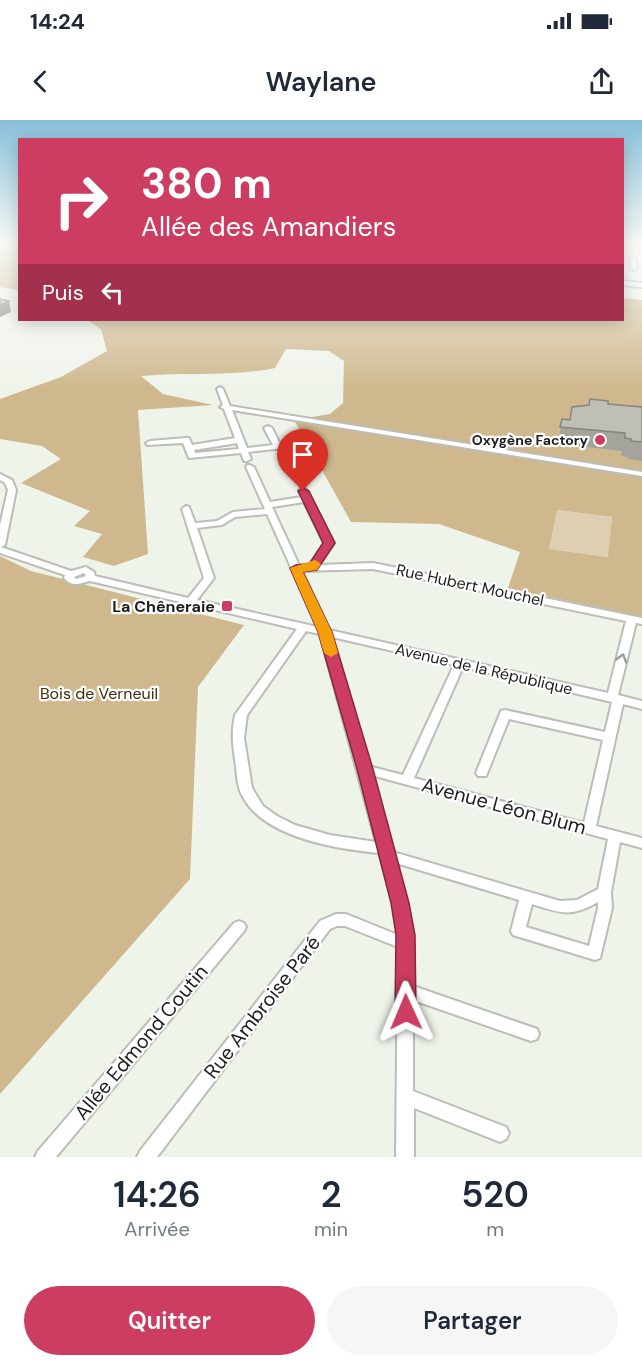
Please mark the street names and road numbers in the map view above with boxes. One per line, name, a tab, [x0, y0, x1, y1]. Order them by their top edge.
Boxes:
street label: Rue Hubert Mouchel	[394, 559, 546, 611]
street label: Avenue de la République	[393, 638, 575, 700]
street label: Avenue Léon Blum	[419, 772, 589, 840]
street label: Rue Ambroise Paré	[198, 930, 326, 1084]
street label: Allée Edmond Coutin	[68, 959, 214, 1125]

